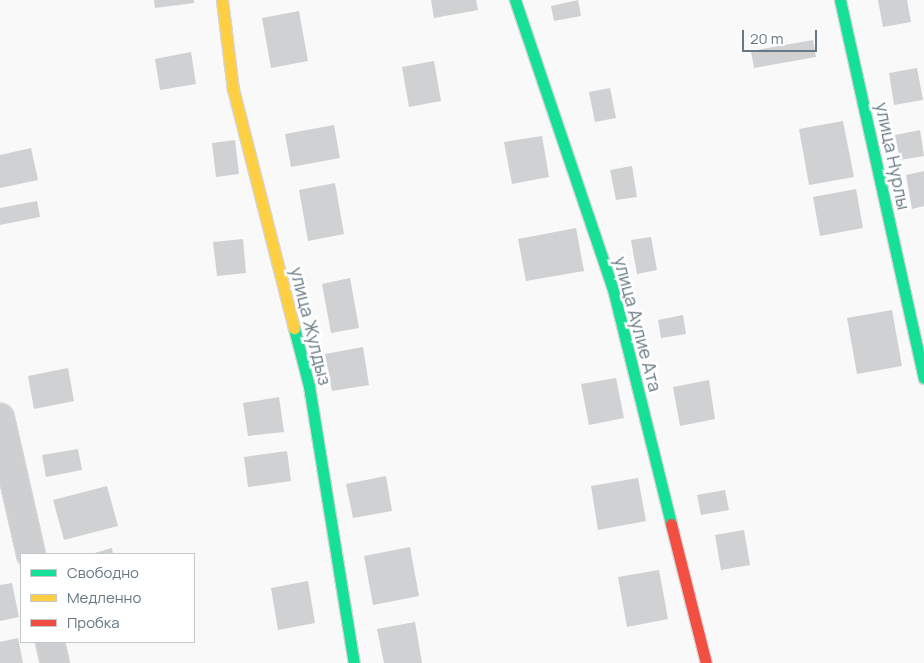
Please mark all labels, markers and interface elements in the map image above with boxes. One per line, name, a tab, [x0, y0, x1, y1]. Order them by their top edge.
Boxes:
scale bar	[744, 20, 819, 52]
text: 20 m	[750, 28, 783, 49]
street label: улица Нурлы	[871, 100, 915, 212]
street label: улица Аулие Ата	[610, 254, 666, 394]
street label: улица Жулдыз	[286, 265, 336, 387]
legend	[20, 553, 195, 643]
text: Свободно	[67, 562, 139, 583]
text: Медленно	[67, 587, 141, 608]
text: Пробка	[67, 612, 120, 633]

